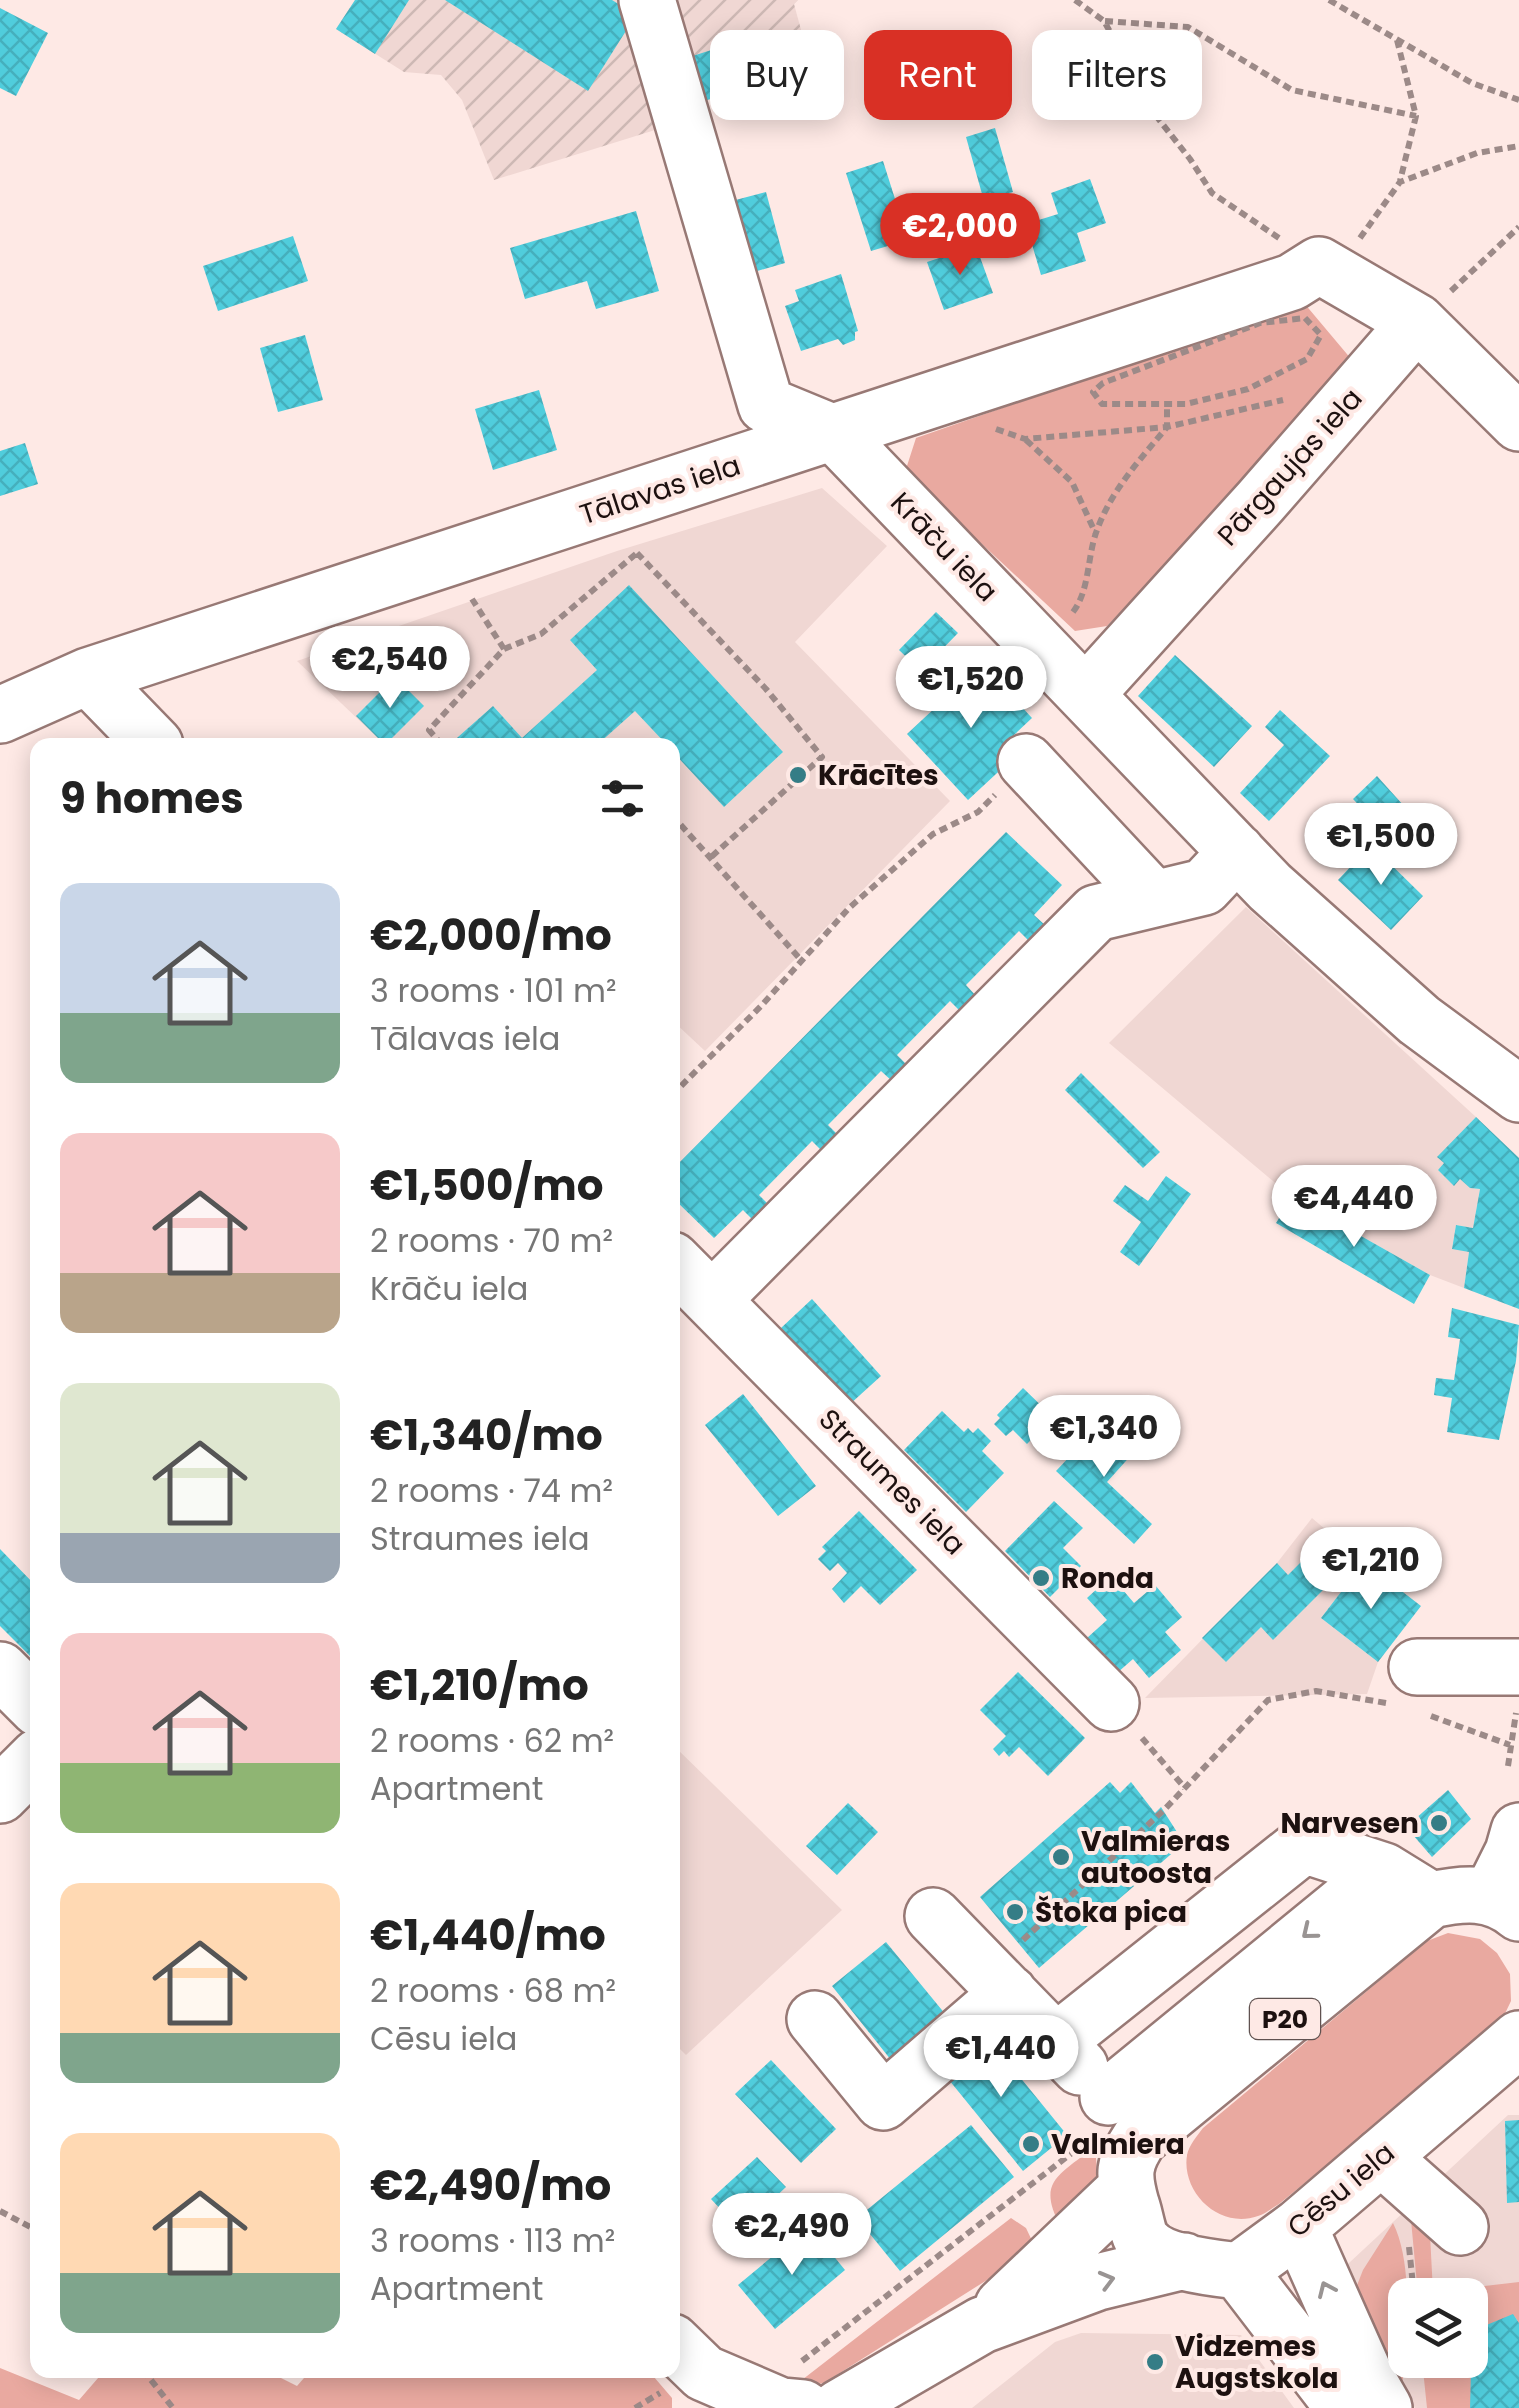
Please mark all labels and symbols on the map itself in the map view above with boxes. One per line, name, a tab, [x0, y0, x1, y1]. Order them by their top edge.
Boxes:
pin: €2,000	[879, 193, 1041, 278]
street label: Pārgaujas iela	[1209, 380, 1371, 554]
street label: Tālavas iela	[575, 446, 745, 534]
street label: Krāču iela	[882, 484, 1006, 610]
pin: €2,540	[309, 626, 471, 711]
pin: €1,520	[890, 646, 1052, 731]
place label: Krācītes	[818, 756, 939, 795]
marker: Krācītes	[787, 764, 809, 786]
pin: €1,500	[1300, 803, 1462, 888]
pin: €4,440	[1273, 1165, 1435, 1250]
pin: €1,340	[1023, 1395, 1185, 1480]
street label: Straumes iela	[810, 1400, 974, 1564]
pin: €1,210	[1290, 1527, 1452, 1612]
place label: Ronda	[1061, 1559, 1154, 1598]
marker: Ronda	[1030, 1567, 1052, 1589]
place label: Narvesen	[1280, 1804, 1419, 1843]
marker: Narvesen	[1428, 1812, 1450, 1834]
place label: Valmieras autoosta	[1081, 1822, 1231, 1893]
marker: Valmieras autoosta	[1050, 1846, 1072, 1868]
place label: Štoka pica	[1035, 1893, 1187, 1932]
marker: Štoka pica	[1004, 1901, 1026, 1923]
one-way arrow	[1302, 1920, 1320, 1938]
road number: P20	[1250, 1999, 1320, 2039]
pin: €1,440	[920, 2015, 1082, 2100]
place label: Valmiera	[1051, 2125, 1185, 2164]
marker: Valmiera	[1020, 2133, 1042, 2155]
street label: Cēsu iela	[1279, 2134, 1403, 2246]
pin: €2,490	[711, 2193, 873, 2278]
one-way arrow	[1098, 2270, 1115, 2291]
one-way arrow	[1318, 2281, 1338, 2299]
place label: Vidzemes Augstskola	[1175, 2327, 1339, 2398]
marker: Vidzemes Augstskola	[1144, 2351, 1166, 2373]

